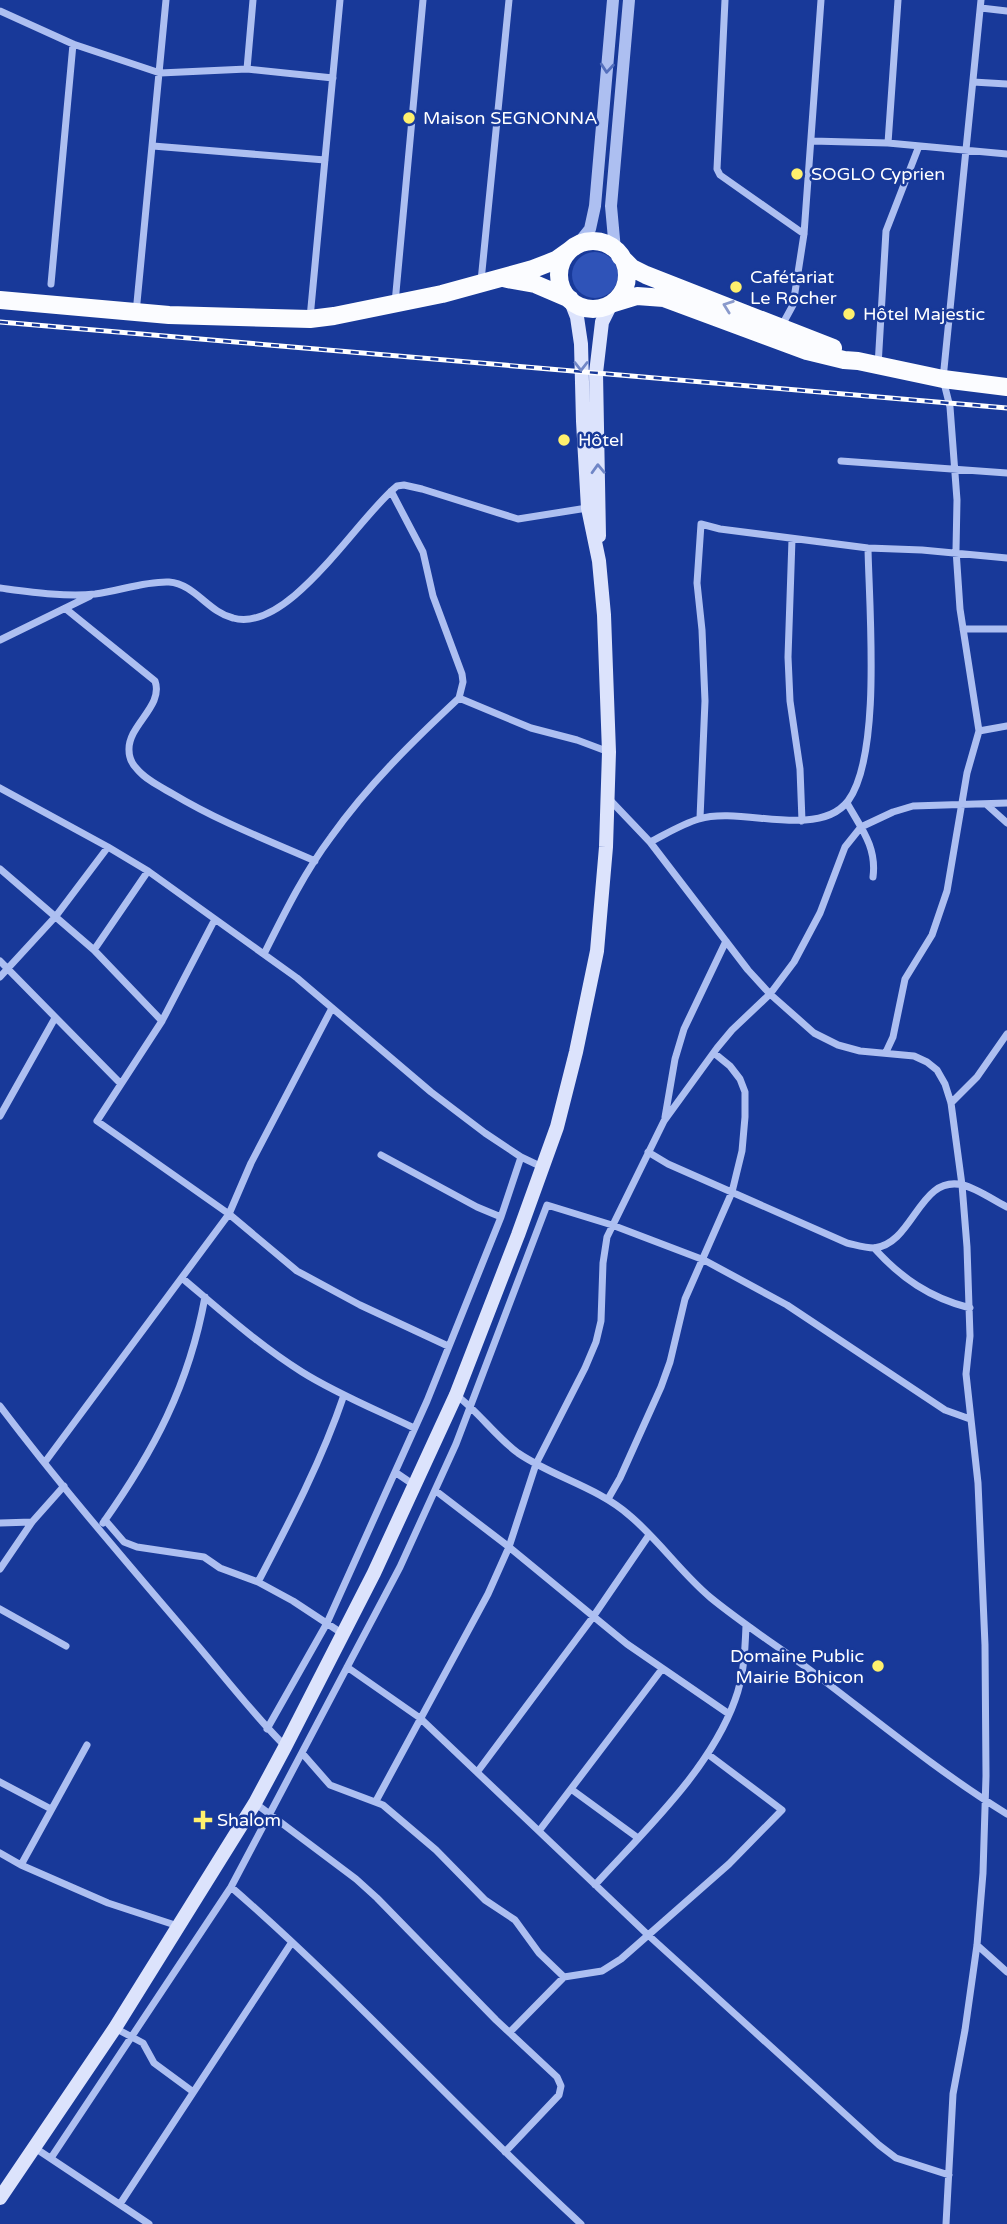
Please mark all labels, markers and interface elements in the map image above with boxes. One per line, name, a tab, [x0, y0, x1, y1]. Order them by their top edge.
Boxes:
one-way arrow	[600, 63, 615, 74]
place label: Maison SEGNONNA	[423, 107, 598, 129]
marker: Maison SEGNONNA	[401, 110, 417, 126]
place label: SOGLO Cyprien	[811, 163, 945, 185]
marker: SOGLO Cyprien	[789, 166, 805, 182]
place label: Cafétariat Le Rocher	[750, 266, 837, 309]
marker: Cafétariat Le Rocher	[728, 279, 744, 295]
one-way arrow	[722, 300, 734, 314]
place label: Hôtel Majestic	[863, 303, 985, 325]
marker: Hôtel Majestic	[841, 306, 857, 322]
one-way arrow	[574, 361, 589, 372]
place label: Hôtel	[578, 429, 624, 451]
marker: Hôtel	[556, 432, 572, 448]
one-way arrow	[591, 463, 606, 474]
place label: Domaine Public Mairie Bohicon	[730, 1645, 864, 1688]
marker: Domaine Public Mairie Bohicon	[870, 1658, 886, 1674]
place label: Shalom	[217, 1809, 281, 1831]
marker: Shalom	[195, 1812, 211, 1828]

